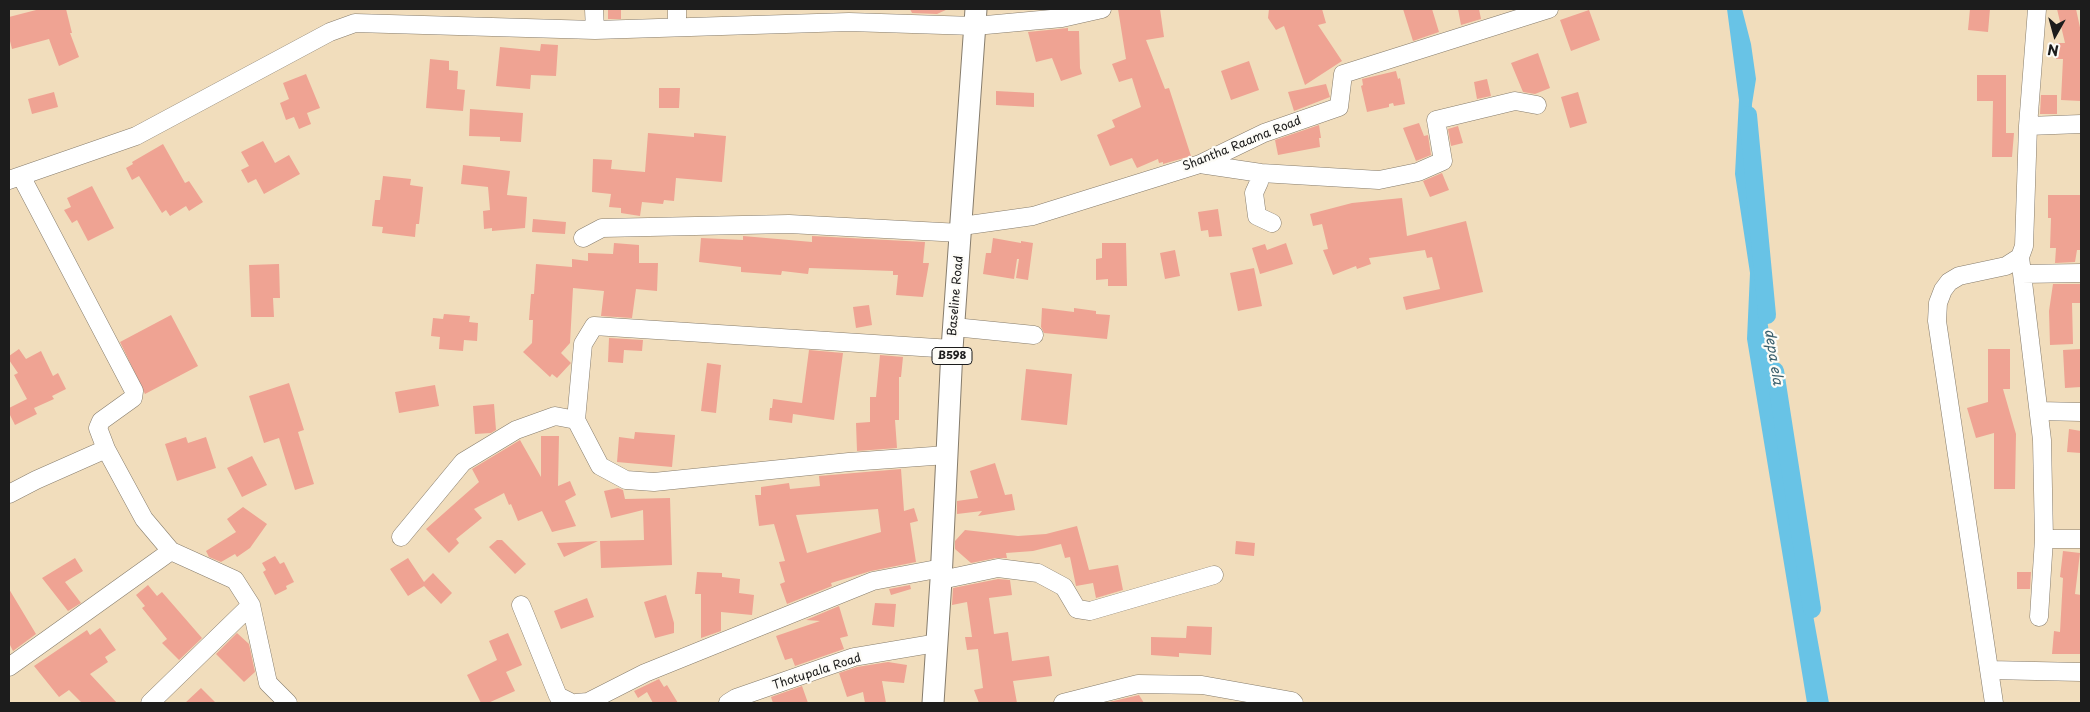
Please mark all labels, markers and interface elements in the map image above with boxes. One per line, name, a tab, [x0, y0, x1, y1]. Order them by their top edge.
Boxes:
north arrow	[2030, 10, 2080, 60]
text: N	[2046, 39, 2060, 61]
street label: Shantha Raama Road	[1181, 114, 1303, 174]
street label: Baseline Road	[945, 255, 967, 337]
water label: depa ela	[1760, 328, 1786, 386]
road number: B598	[932, 348, 972, 364]
street label: Thotupala Road	[771, 651, 863, 693]

